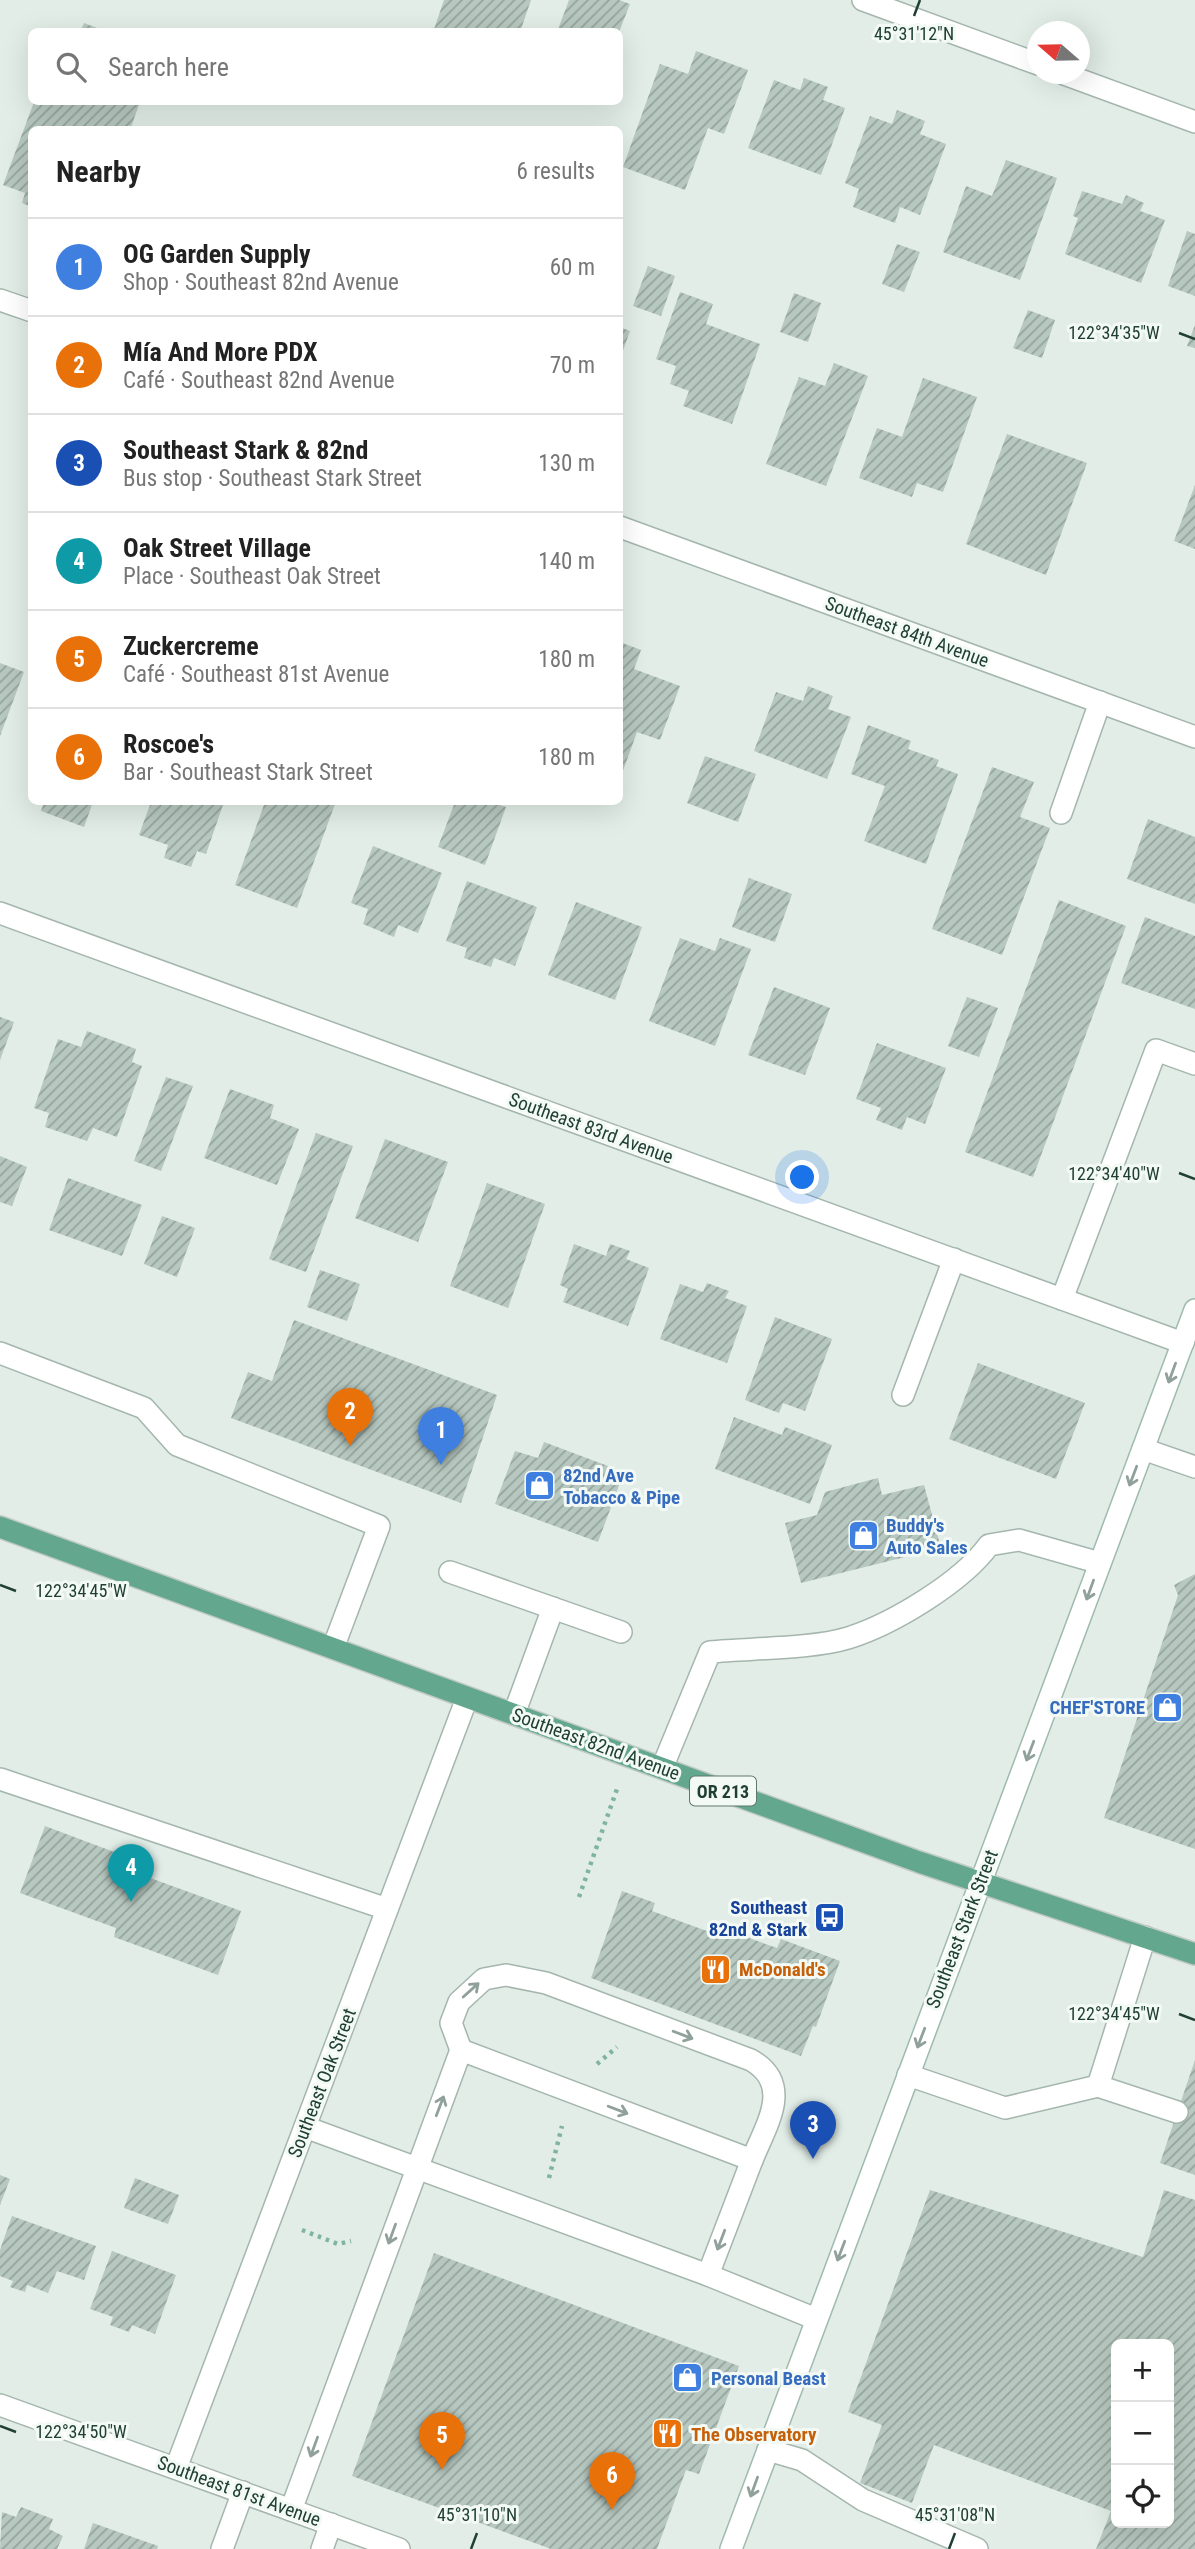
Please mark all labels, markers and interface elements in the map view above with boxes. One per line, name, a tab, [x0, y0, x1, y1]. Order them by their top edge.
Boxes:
north arrow	[1027, 21, 1090, 84]
text: 45°31'12"N	[874, 23, 954, 44]
search box	[28, 28, 623, 105]
icon: search	[52, 48, 90, 86]
text: Search here	[108, 52, 229, 82]
text: Nearby	[56, 154, 141, 189]
text: 6 results	[517, 158, 595, 185]
text: OG Garden Supply	[123, 239, 311, 269]
text: 1	[73, 254, 85, 281]
text: 60 m	[550, 254, 595, 281]
text: Shop · Southeast 82nd Avenue	[123, 269, 399, 296]
text: 122°34'35"W	[1068, 322, 1160, 343]
text: Mía And More PDX	[123, 337, 318, 367]
text: 2	[73, 352, 85, 379]
text: 70 m	[550, 352, 595, 379]
text: Café · Southeast 82nd Avenue	[123, 367, 395, 394]
text: Southeast Stark & 82nd	[123, 435, 368, 465]
text: 3	[73, 450, 85, 477]
text: 130 m	[538, 450, 595, 477]
text: Bus stop · Southeast Stark Street	[123, 465, 422, 492]
text: Oak Street Village	[123, 533, 311, 563]
text: 4	[73, 548, 85, 575]
text: 140 m	[538, 548, 595, 575]
text: Place · Southeast Oak Street	[123, 563, 381, 590]
street label: Southeast 84th Avenue	[822, 592, 992, 672]
text: Zuckercreme	[123, 631, 259, 661]
text: 5	[73, 646, 85, 673]
text: 180 m	[538, 646, 595, 673]
text: Café · Southeast 81st Avenue	[123, 661, 389, 688]
text: Roscoe's	[123, 729, 214, 759]
text: 6	[73, 744, 85, 771]
text: 180 m	[538, 744, 595, 771]
text: Bar · Southeast Stark Street	[123, 759, 373, 786]
street label: Southeast 83rd Avenue	[506, 1088, 676, 1168]
your location	[785, 1160, 819, 1194]
text: 122°34'40"W	[1068, 1163, 1160, 1184]
one-way arrow	[1164, 1362, 1177, 1384]
pin: 2	[327, 1388, 373, 1446]
pin: 1	[418, 1407, 464, 1465]
place label: 82nd Ave Tobacco & Pipe	[563, 1464, 680, 1509]
one-way arrow	[1125, 1465, 1138, 1487]
shop icon: 82nd Ave Tobacco & Pipe	[523, 1469, 557, 1503]
place label: Buddy's Auto Sales	[886, 1514, 968, 1559]
shop icon: Buddy's Auto Sales	[846, 1519, 880, 1553]
one-way arrow	[1082, 1579, 1095, 1601]
text: 122°34'45"W	[35, 1580, 127, 1601]
shop icon: CHEF'STORE	[1151, 1690, 1185, 1724]
place label: CHEF'STORE	[1049, 1696, 1145, 1719]
street label: Southeast 82nd Avenue	[509, 1703, 683, 1785]
one-way arrow	[1022, 1739, 1035, 1761]
road number: OR 213	[690, 1776, 756, 1806]
pin: 4	[108, 1844, 154, 1902]
street label: Southeast Stark Street	[921, 1847, 1003, 2011]
place label: Southeast 82nd & Stark	[709, 1896, 808, 1941]
bus stop icon: Southeast 82nd & Stark	[813, 1901, 847, 1935]
restaurant icon: McDonald's	[699, 1952, 733, 1986]
place label: McDonald's	[739, 1958, 826, 1981]
one-way arrow	[462, 1982, 479, 1999]
text: 122°34'45"W	[1068, 2003, 1160, 2024]
street label: Southeast Oak Street	[283, 2005, 361, 2161]
one-way arrow	[914, 2027, 927, 2049]
one-way arrow	[672, 2030, 694, 2042]
one-way arrow	[435, 2095, 447, 2117]
pin: 3	[790, 2101, 836, 2159]
one-way arrow	[607, 2105, 629, 2117]
one-way arrow	[385, 2222, 398, 2244]
one-way arrow	[714, 2228, 727, 2250]
one-way arrow	[834, 2240, 847, 2262]
map controls	[1111, 2339, 1174, 2528]
button: +	[1111, 2339, 1174, 2402]
shop icon: Personal Beast	[671, 2361, 705, 2395]
place label: Personal Beast	[711, 2367, 826, 2390]
button: −	[1111, 2402, 1174, 2465]
pin: 5	[419, 2412, 465, 2470]
restaurant icon: The Observatory	[651, 2417, 685, 2451]
text: 122°34'50"W	[35, 2421, 127, 2442]
place label: The Observatory	[691, 2423, 817, 2446]
one-way arrow	[307, 2436, 319, 2458]
street label: Southeast 81st Avenue	[154, 2451, 324, 2531]
pin: 6	[589, 2452, 635, 2510]
button: locate	[1111, 2465, 1174, 2528]
one-way arrow	[746, 2476, 759, 2498]
text: 45°31'10"N	[437, 2504, 517, 2525]
text: 45°31'08"N	[915, 2504, 995, 2525]

